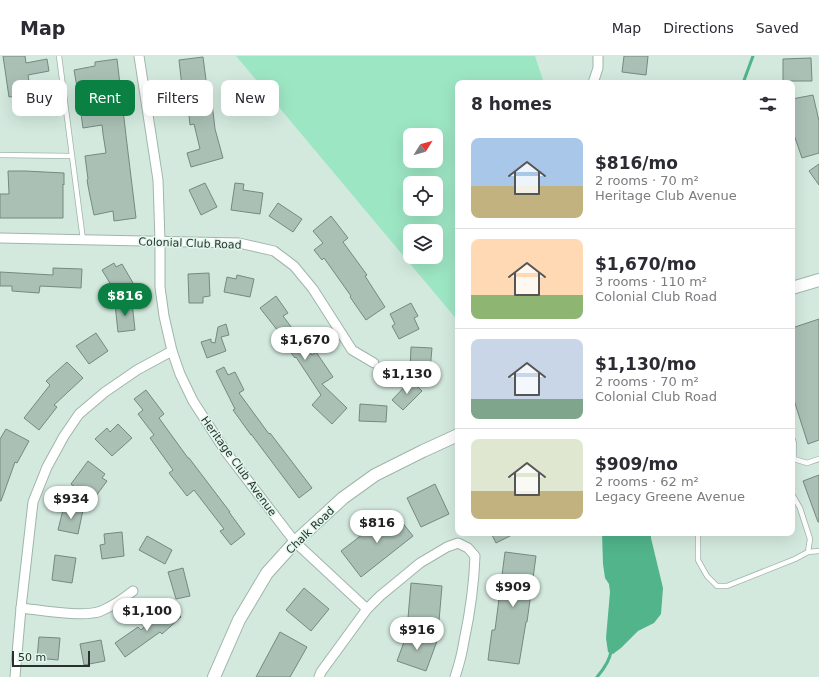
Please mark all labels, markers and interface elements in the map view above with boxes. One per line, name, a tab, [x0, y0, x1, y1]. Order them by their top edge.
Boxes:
text: Map	[20, 17, 65, 39]
text: Map	[612, 20, 641, 36]
text: Directions	[663, 20, 734, 36]
text: Saved	[756, 20, 799, 36]
chip: Buy	[12, 80, 67, 116]
chip: Rent	[75, 80, 135, 116]
chip: Filters	[143, 80, 213, 116]
chip: New	[221, 80, 279, 116]
icon: filters	[757, 93, 779, 115]
text: 8 homes	[471, 94, 552, 114]
north arrow	[403, 128, 443, 168]
map controls	[403, 128, 443, 264]
text: $816/mo	[595, 153, 678, 173]
icon: home	[503, 154, 551, 202]
text: 2 rooms · 70 m²	[595, 173, 699, 188]
button: locate	[403, 176, 443, 216]
text: Heritage Club Avenue	[595, 188, 737, 203]
button: layers	[403, 224, 443, 264]
street label: Colonial Club Road	[138, 235, 242, 252]
text: $1,670/mo	[595, 254, 696, 274]
icon: home	[503, 255, 551, 303]
text: 3 rooms · 110 m²	[595, 274, 707, 289]
pin: $816	[101, 283, 149, 317]
text: $816	[107, 288, 143, 303]
text: Colonial Club Road	[595, 289, 717, 304]
pin: $1,670	[272, 327, 338, 361]
text: $1,670	[280, 332, 330, 347]
text: $1,130/mo	[595, 354, 696, 374]
icon: home	[503, 355, 551, 403]
pin: $1,130	[374, 361, 440, 395]
text: $1,130	[382, 366, 432, 381]
text: 2 rooms · 70 m²	[595, 374, 699, 389]
text: Colonial Club Road	[595, 389, 717, 404]
street label: Heritage Club Avenue	[198, 414, 279, 519]
text: $909/mo	[595, 454, 678, 474]
icon: home	[503, 455, 551, 503]
text: 2 rooms · 62 m²	[595, 474, 699, 489]
pin: $934	[47, 486, 95, 520]
text: Legacy Greene Avenue	[595, 489, 745, 504]
text: $934	[53, 491, 89, 506]
street label: Chalk Road	[284, 504, 337, 557]
pin: $816	[353, 510, 401, 544]
text: $816	[359, 515, 395, 530]
pin: $909	[489, 574, 537, 608]
text: $909	[495, 579, 531, 594]
pin: $1,100	[114, 598, 180, 632]
text: $1,100	[122, 603, 172, 618]
pin: $916	[393, 617, 441, 651]
text: $916	[399, 622, 435, 637]
scale bar	[12, 649, 90, 668]
text: 50 m	[18, 651, 46, 664]

